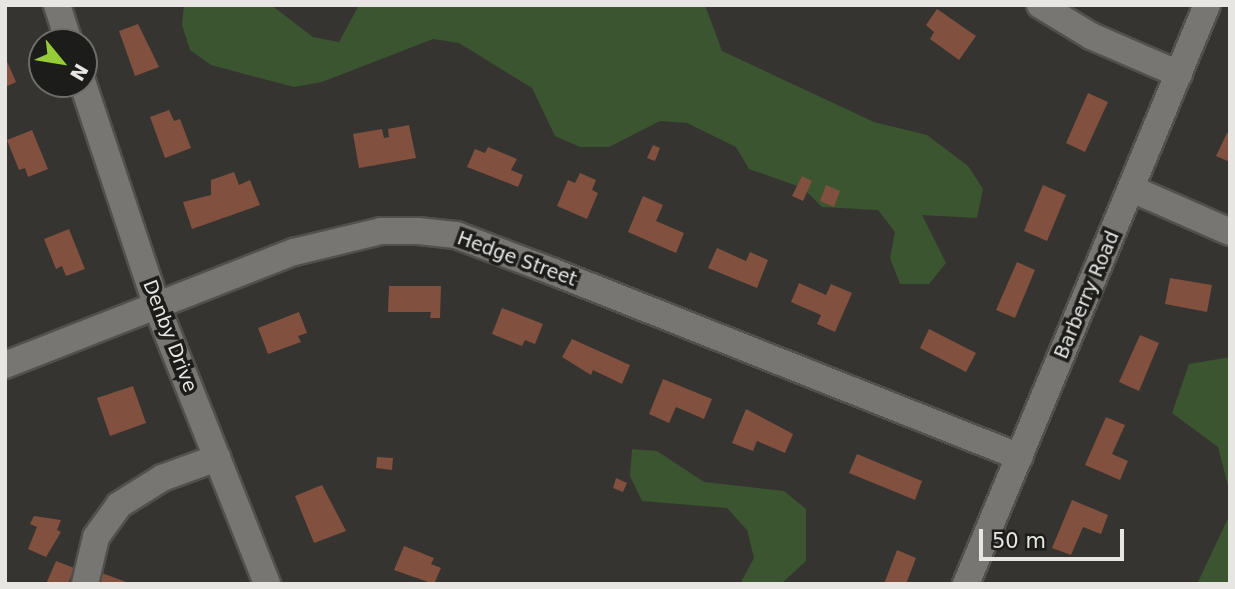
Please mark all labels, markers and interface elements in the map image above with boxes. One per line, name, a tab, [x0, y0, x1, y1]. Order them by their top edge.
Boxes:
north arrow	[28, 28, 98, 98]
text: N	[66, 60, 93, 85]
street label: Hedge Street	[454, 227, 580, 291]
street label: Barberry Road	[1050, 228, 1124, 362]
street label: Denby Drive	[138, 277, 202, 395]
scale bar	[983, 516, 1128, 560]
text: 50 m	[992, 529, 1046, 553]

